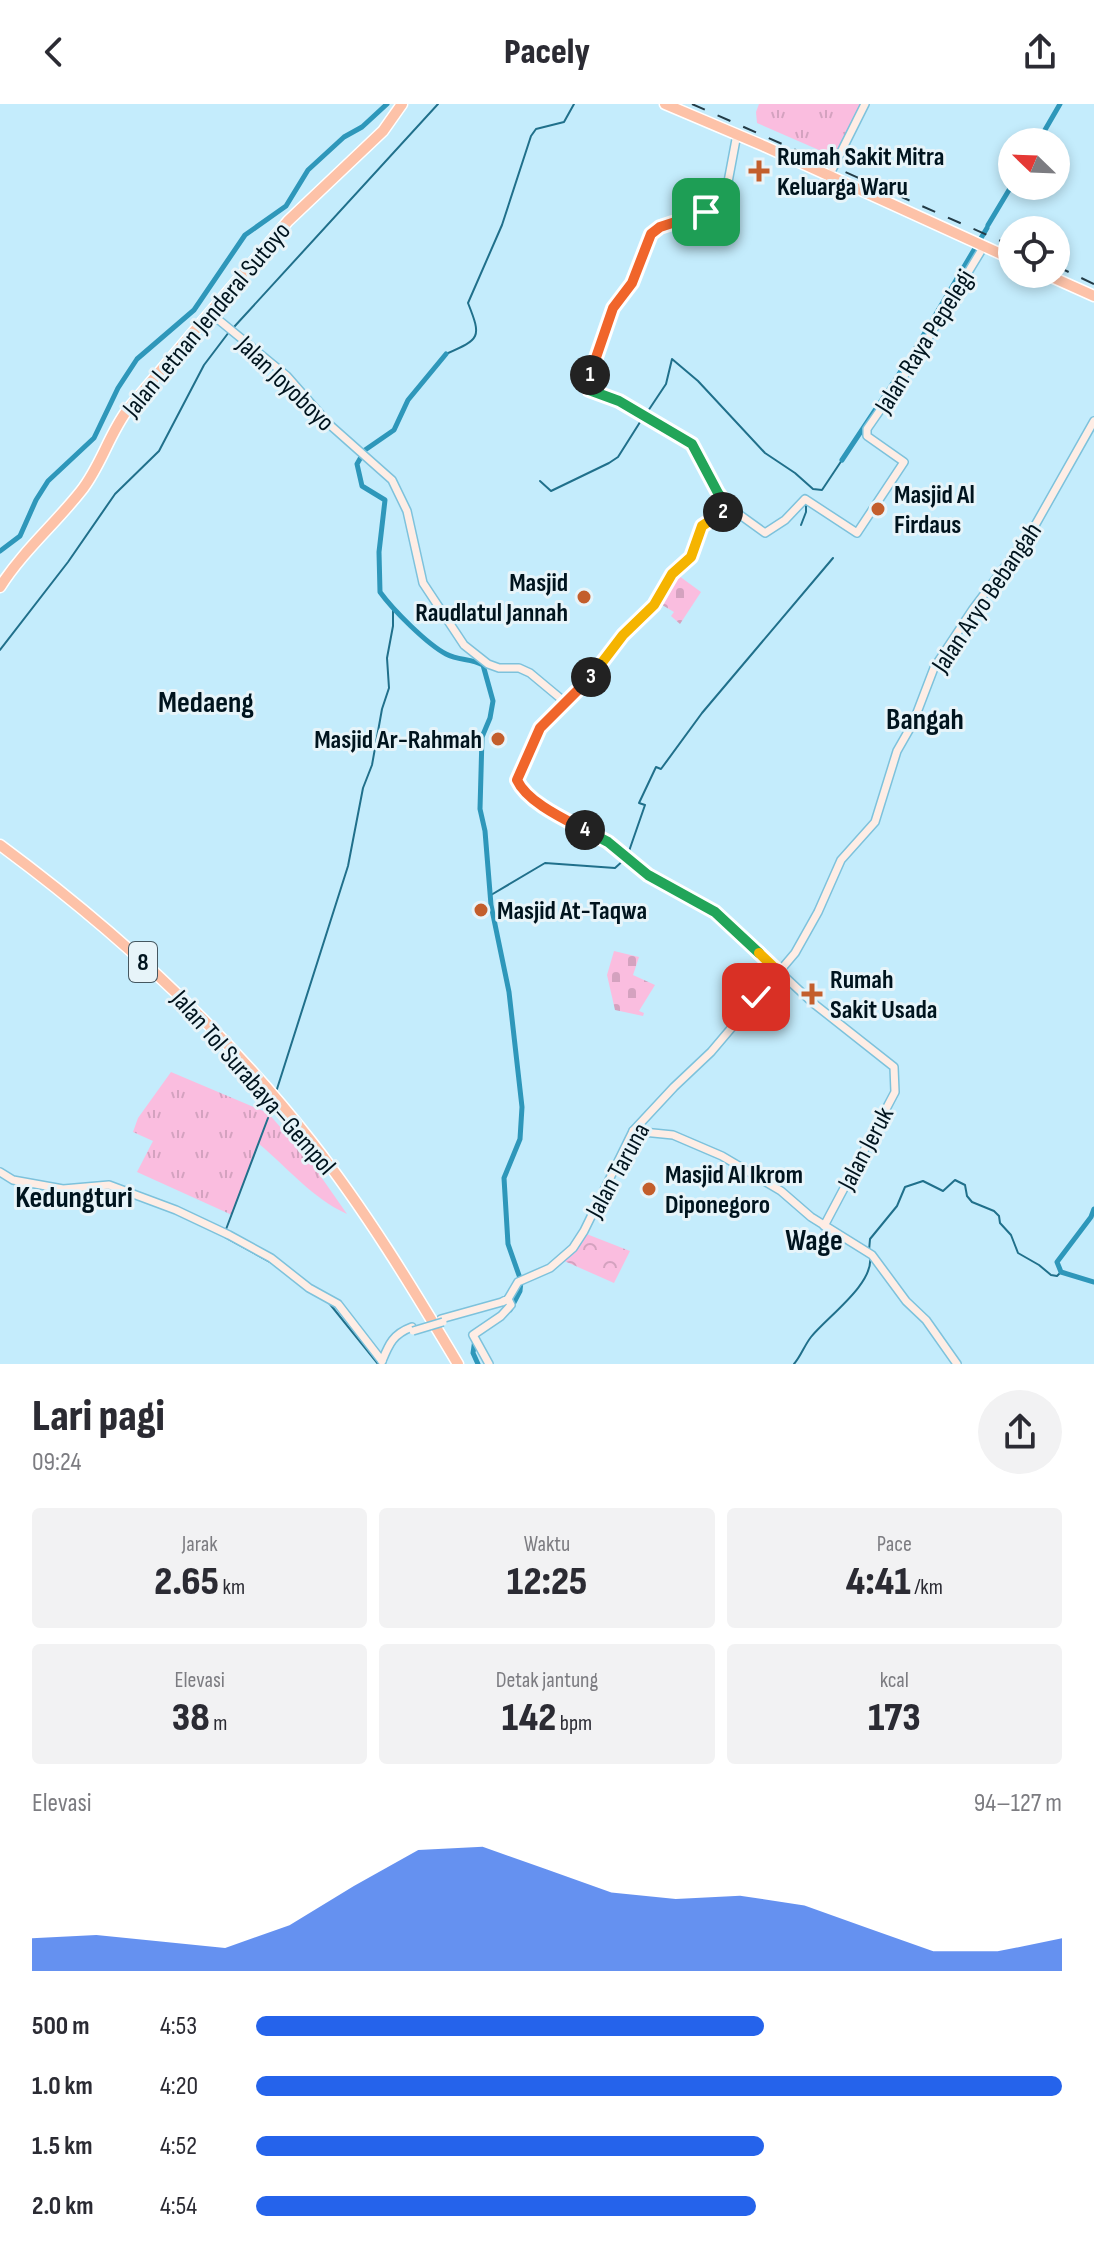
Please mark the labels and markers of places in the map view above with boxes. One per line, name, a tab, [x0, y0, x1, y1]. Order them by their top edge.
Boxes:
place label: Rumah Sakit Mitra Keluarga Waru	[777, 142, 944, 203]
marker: Rumah Sakit Mitra Keluarga Waru	[748, 160, 770, 182]
pin	[672, 178, 740, 246]
pin: 1	[570, 355, 610, 395]
place label: Masjid Al Firdaus	[894, 480, 975, 541]
pin: 2	[703, 492, 743, 532]
marker: Masjid Al Firdaus	[869, 500, 887, 518]
place label: Masjid Raudlatul Jannah	[415, 568, 568, 629]
marker: Masjid Raudlatul Jannah	[575, 588, 593, 606]
pin: 3	[571, 657, 611, 697]
place label: Masjid Ar-Rahmah	[314, 725, 482, 756]
marker: Masjid Ar-Rahmah	[489, 730, 507, 748]
pin: 4	[565, 810, 605, 850]
place label: Masjid At-Taqwa	[497, 896, 647, 927]
marker: Masjid At-Taqwa	[472, 901, 490, 919]
pin	[722, 963, 790, 1031]
place label: Rumah Sakit Usada	[830, 965, 937, 1026]
marker: Rumah Sakit Usada	[801, 983, 823, 1005]
place label: Masjid Al Ikrom Diponegoro	[665, 1160, 803, 1221]
marker: Masjid Al Ikrom Diponegoro	[640, 1180, 658, 1198]

